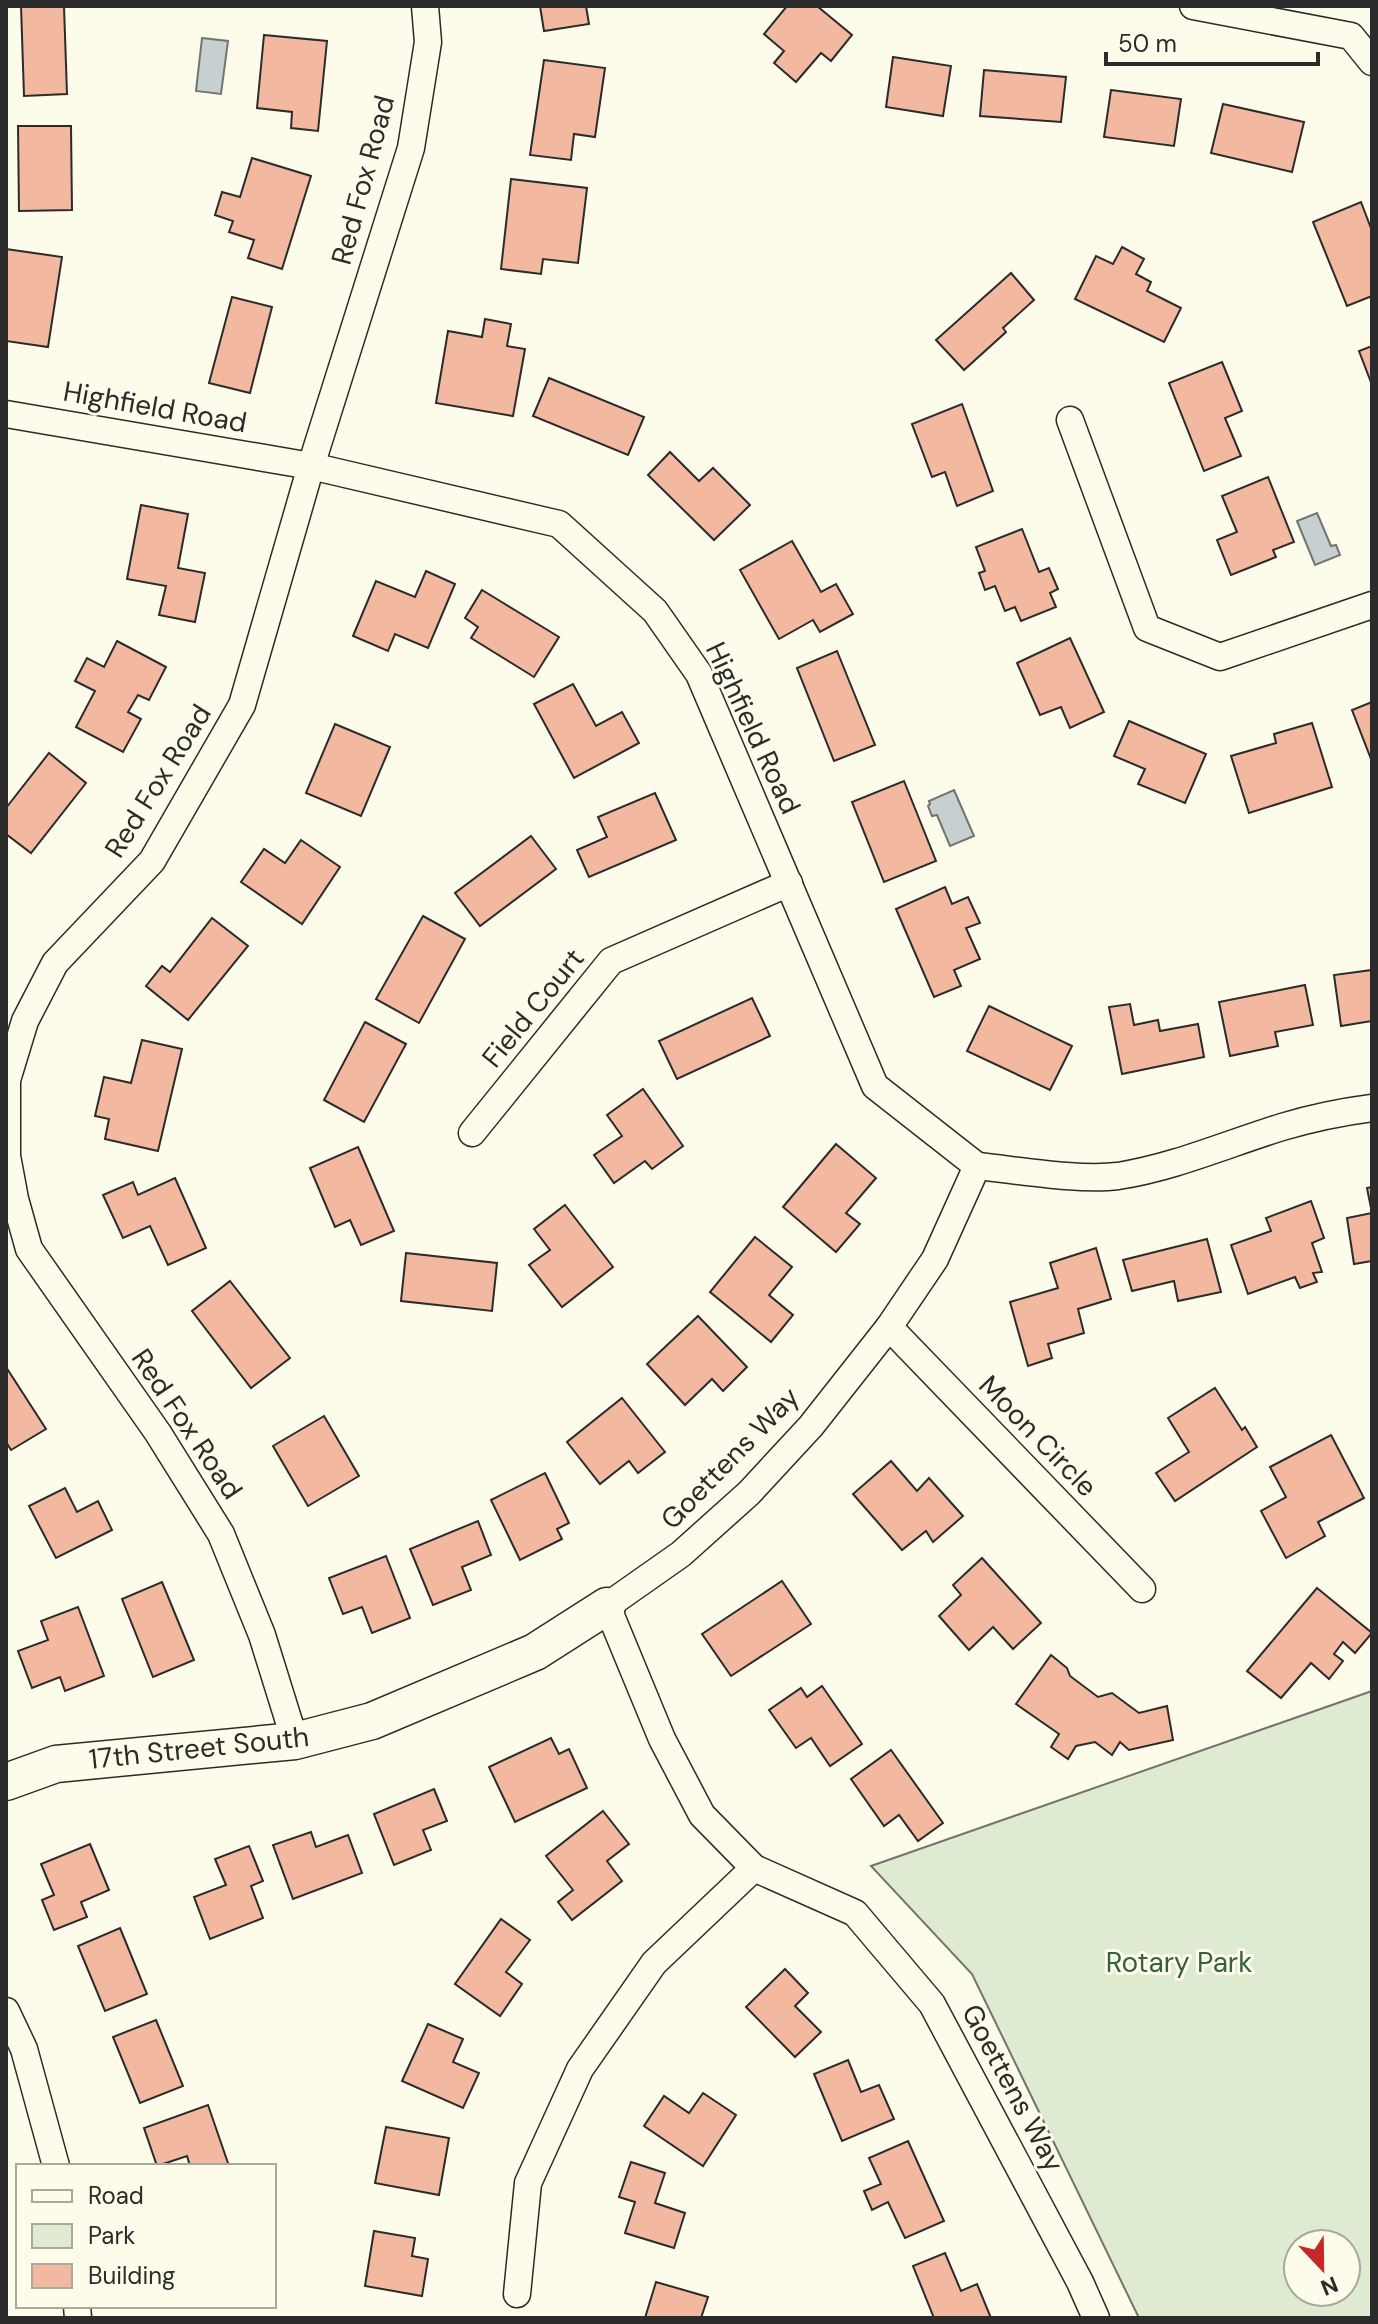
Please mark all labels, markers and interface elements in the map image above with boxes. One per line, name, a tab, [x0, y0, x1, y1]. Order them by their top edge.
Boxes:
scale bar	[1106, 16, 1318, 66]
text: 50 m	[1118, 28, 1177, 59]
street label: Red Fox Road	[323, 91, 403, 269]
street label: Highfield Road	[60, 373, 250, 441]
street label: Highfield Road	[697, 636, 809, 820]
street label: Red Fox Road	[96, 698, 220, 864]
street label: Field Court	[474, 941, 592, 1075]
street label: Red Fox Road	[123, 1342, 251, 1506]
street label: Moon Circle	[971, 1367, 1105, 1505]
street label: Goettens Way	[653, 1379, 807, 1537]
street label: 17th Street South	[87, 1718, 311, 1778]
park label: Rotary Park	[1106, 1944, 1252, 1981]
street label: Goettens Way	[953, 1998, 1073, 2178]
legend	[16, 2164, 276, 2308]
text: Road	[88, 2180, 144, 2211]
text: Park	[88, 2220, 135, 2251]
north arrow	[1282, 2228, 1362, 2308]
text: Building	[88, 2260, 175, 2291]
text: N	[1316, 2270, 1342, 2303]

